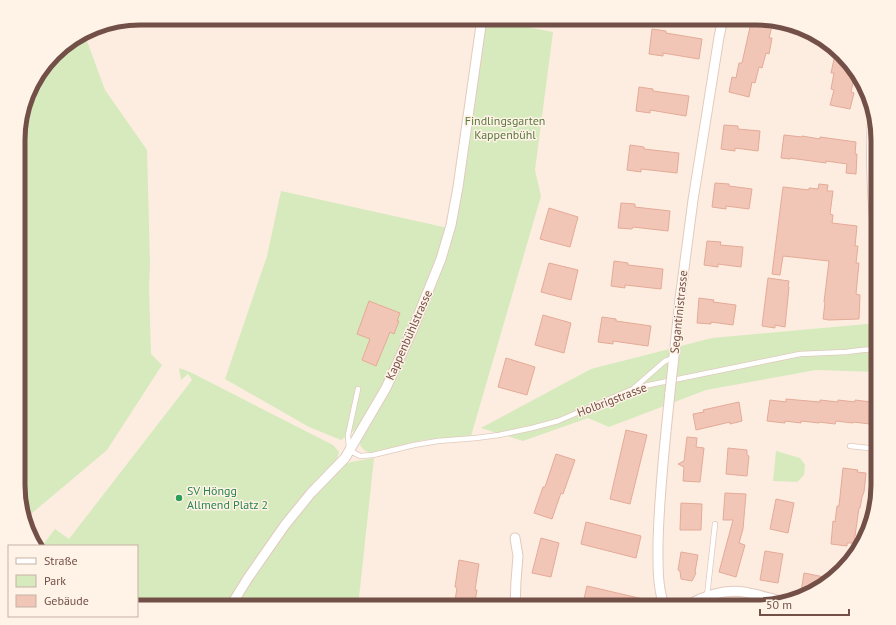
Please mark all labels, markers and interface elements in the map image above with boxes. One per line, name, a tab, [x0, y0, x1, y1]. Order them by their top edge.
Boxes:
park label: Findlingsgarten Kappenbühl	[465, 113, 545, 142]
street label: Segantinistrasse	[667, 270, 690, 354]
street label: Kappenbühlstrasse	[382, 287, 435, 382]
street label: Holbrigstrasse	[575, 379, 649, 420]
place label: SV Höngg Allmend Platz 2	[187, 483, 268, 512]
marker: SV Höngg Allmend Platz 2	[174, 493, 184, 503]
legend	[8, 545, 138, 617]
text: Straße	[44, 553, 78, 568]
text: Park	[44, 573, 66, 588]
scale bar	[760, 591, 849, 617]
text: Gebäude	[44, 593, 89, 608]
text: 50 m	[766, 597, 792, 612]

